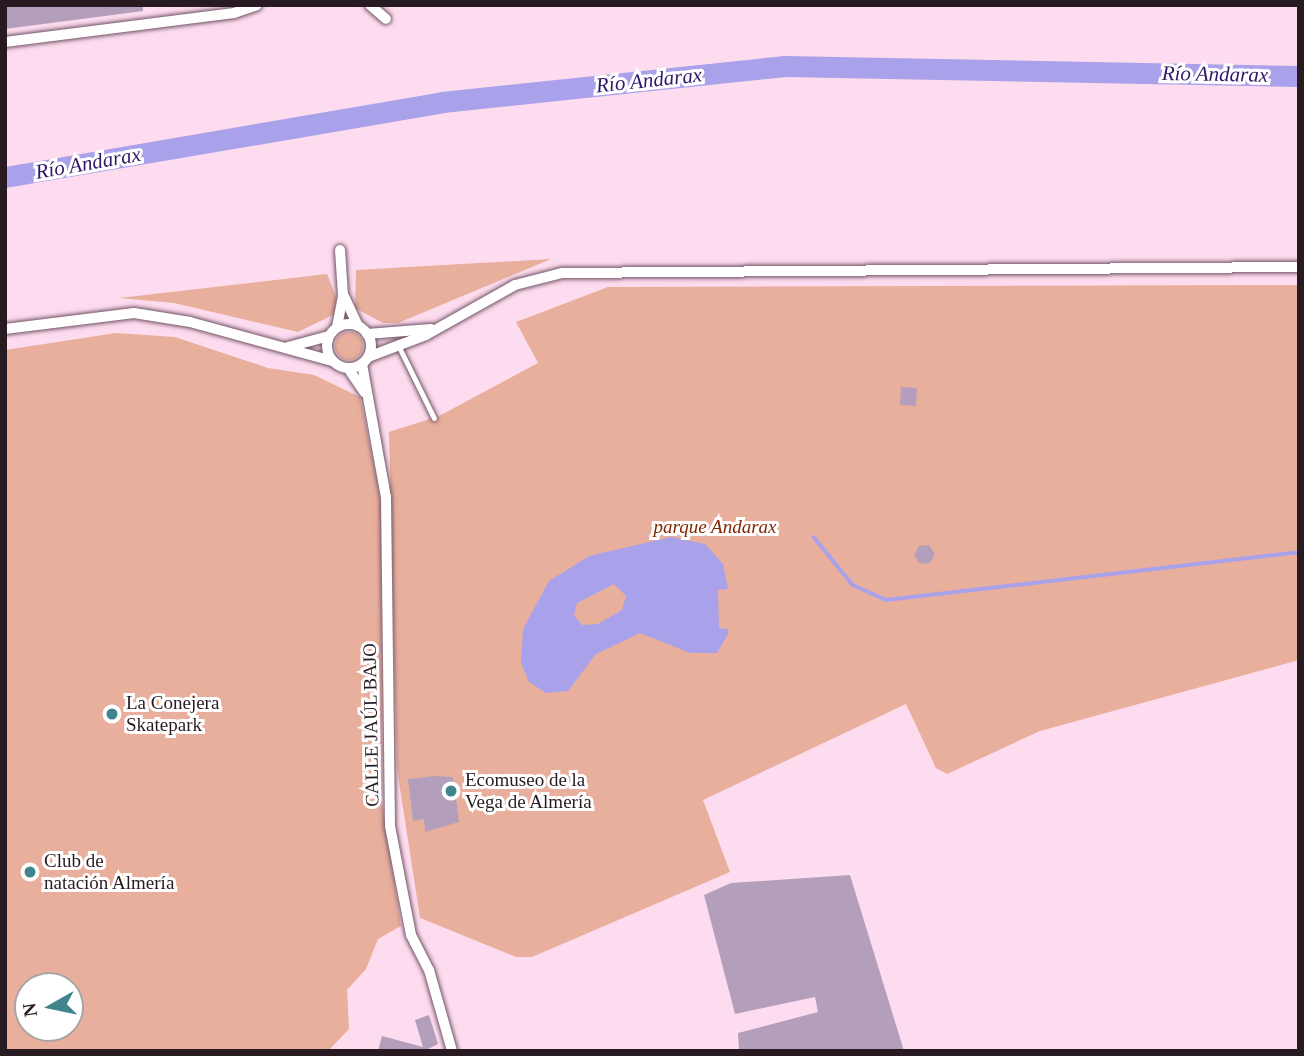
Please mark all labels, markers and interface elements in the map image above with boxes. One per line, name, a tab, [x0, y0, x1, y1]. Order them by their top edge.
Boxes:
water label: Río Andarax	[1161, 60, 1269, 88]
water label: Río Andarax	[595, 62, 703, 98]
water label: Río Andarax	[33, 141, 143, 185]
park label: parque Andarax	[653, 516, 777, 538]
street label: CALLE JAÚL BAJO	[358, 642, 384, 808]
place label: La Conejera Skatepark	[126, 692, 219, 736]
marker: La Conejera Skatepark	[104, 706, 120, 722]
place label: Ecomuseo de la Vega de Almería	[465, 769, 593, 813]
marker: Ecomuseo de la Vega de Almería	[443, 783, 459, 799]
place label: Club de natación Almería	[44, 850, 175, 894]
marker: Club de natación Almería	[22, 864, 38, 880]
north arrow	[14, 972, 84, 1042]
text: N	[18, 1002, 41, 1018]

